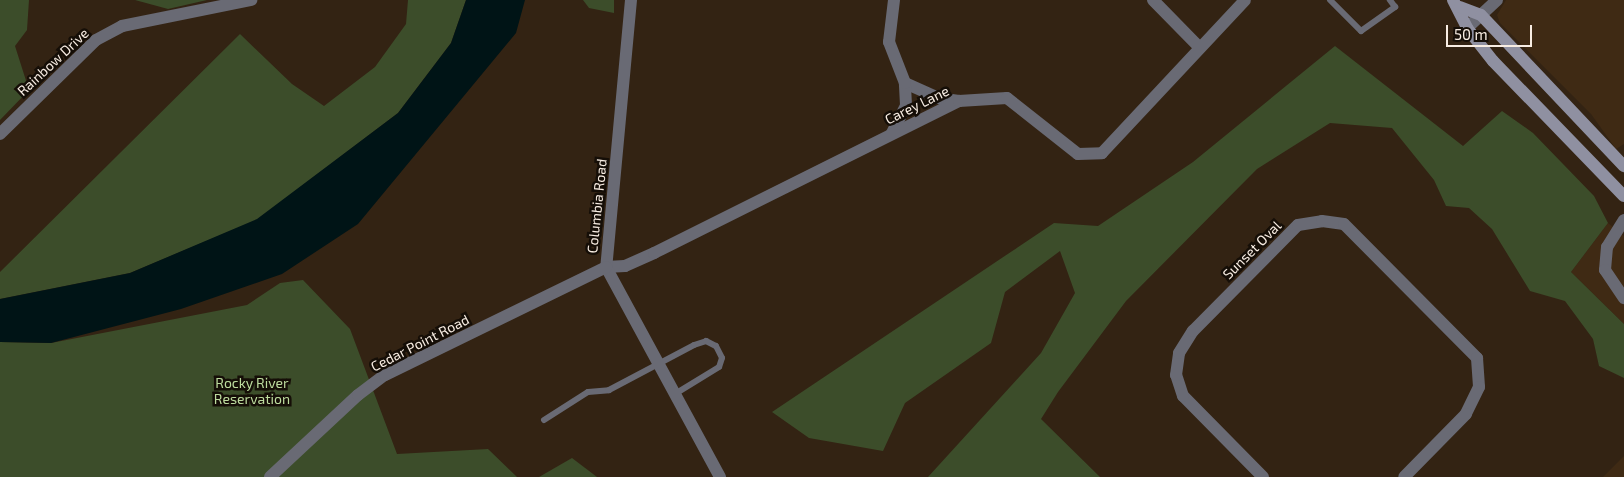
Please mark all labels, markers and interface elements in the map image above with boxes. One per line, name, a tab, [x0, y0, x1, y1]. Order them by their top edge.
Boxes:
scale bar	[1449, 15, 1535, 47]
street label: Rainbow Drive	[14, 25, 92, 99]
text: 50 m	[1454, 25, 1488, 43]
street label: Carey Lane	[882, 82, 952, 128]
street label: Columbia Road	[584, 158, 610, 254]
street label: Sunset Oval	[1219, 217, 1285, 283]
street label: Cedar Point Road	[368, 311, 472, 375]
park label: Rocky River Reservation	[214, 375, 290, 408]

